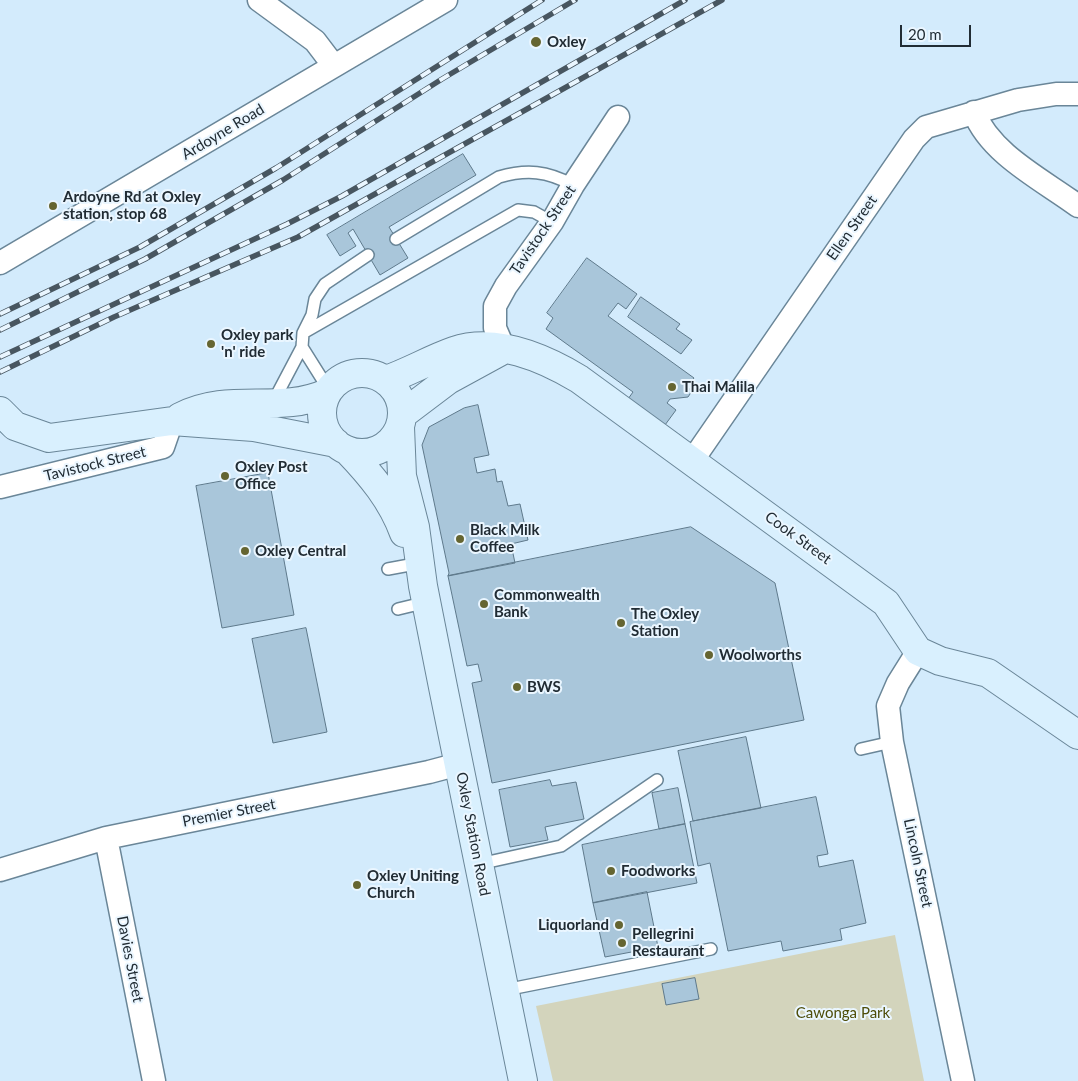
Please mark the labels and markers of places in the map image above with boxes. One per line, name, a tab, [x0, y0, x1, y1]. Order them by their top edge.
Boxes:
place label: Oxley	[547, 33, 586, 51]
marker: Oxley	[529, 35, 543, 49]
place label: Ardoyne Rd at Oxley station, stop 68	[63, 188, 201, 223]
marker: Ardoyne Rd at Oxley station, stop 68	[47, 200, 59, 212]
place label: Oxley park 'n' ride	[221, 326, 294, 361]
marker: Oxley park 'n' ride	[205, 338, 217, 350]
place label: Thai Malila	[682, 378, 755, 396]
marker: Thai Malila	[666, 381, 678, 393]
place label: Oxley Post Office	[235, 458, 308, 493]
marker: Oxley Post Office	[219, 470, 231, 482]
place label: Black Milk Coffee	[470, 521, 540, 556]
marker: Black Milk Coffee	[454, 533, 466, 545]
place label: Oxley Central	[255, 542, 346, 560]
marker: Oxley Central	[239, 545, 251, 557]
place label: Commonwealth Bank	[494, 586, 600, 621]
marker: Commonwealth Bank	[478, 598, 490, 610]
place label: The Oxley Station	[631, 605, 699, 640]
marker: The Oxley Station	[615, 617, 627, 629]
place label: Woolworths	[719, 646, 802, 664]
marker: Woolworths	[703, 649, 715, 661]
place label: BWS	[527, 678, 561, 696]
marker: BWS	[511, 681, 523, 693]
place label: Foodworks	[621, 862, 695, 880]
marker: Foodworks	[605, 865, 617, 877]
place label: Oxley Uniting Church	[367, 867, 459, 902]
marker: Oxley Uniting Church	[351, 879, 363, 891]
place label: Liquorland	[538, 916, 609, 934]
marker: Liquorland	[613, 919, 625, 931]
place label: Pellegrini Restaurant	[632, 925, 704, 960]
marker: Pellegrini Restaurant	[616, 937, 628, 949]

